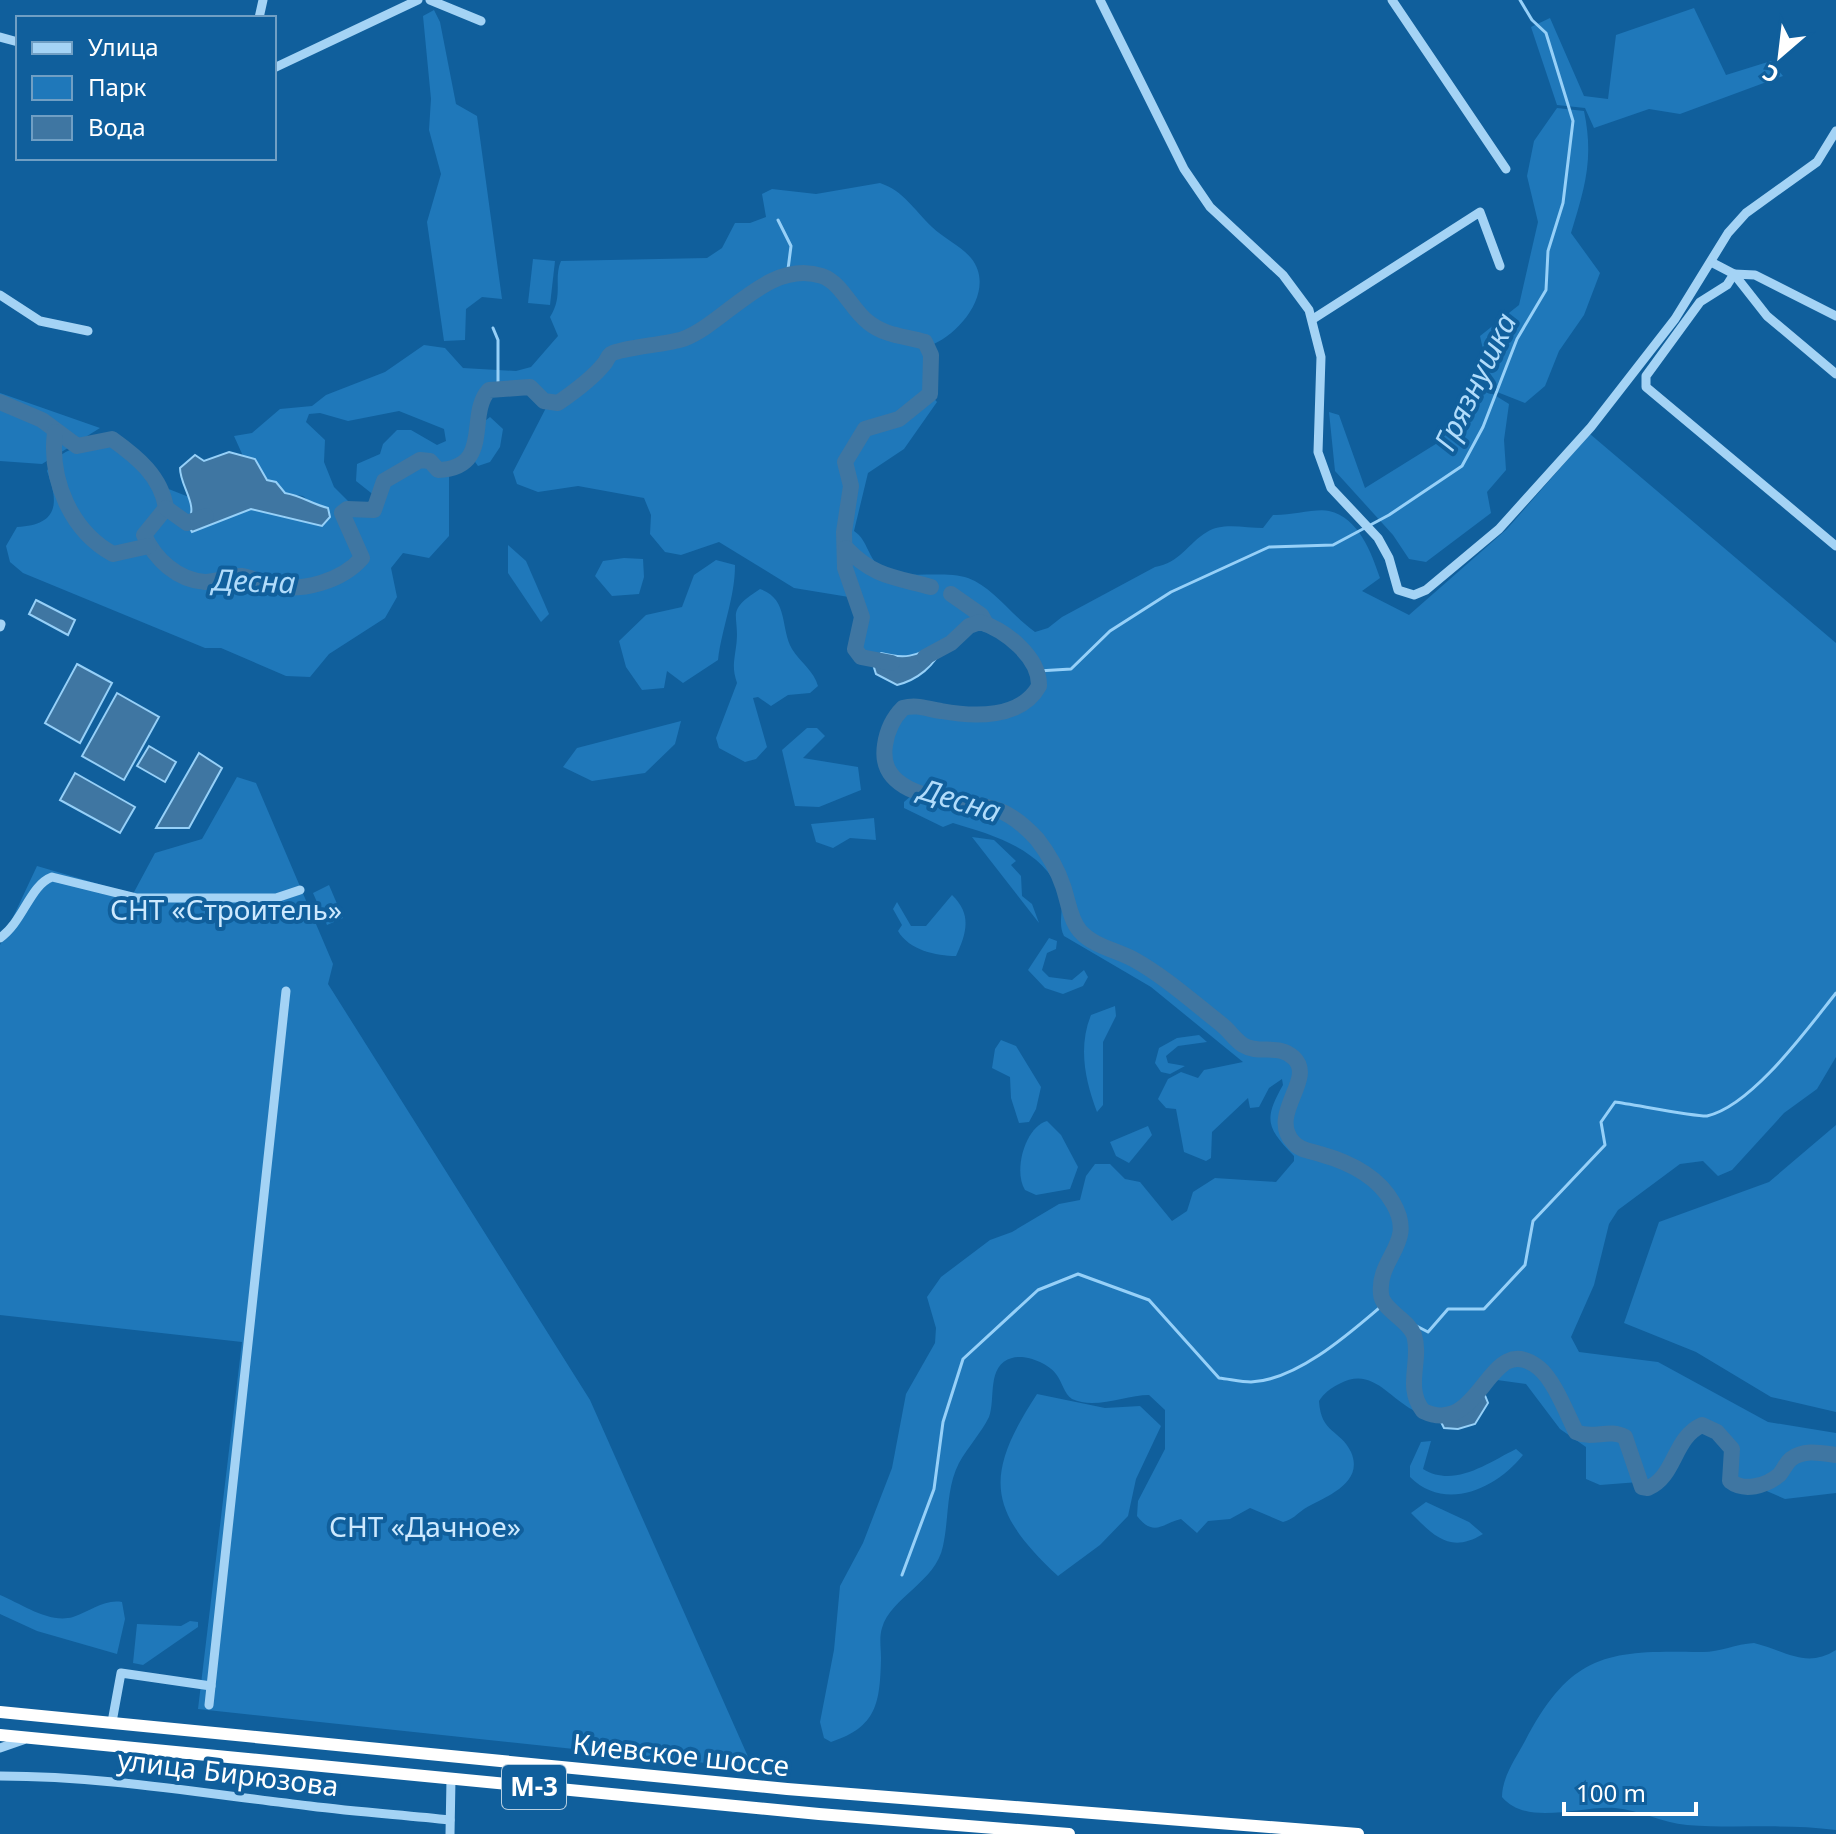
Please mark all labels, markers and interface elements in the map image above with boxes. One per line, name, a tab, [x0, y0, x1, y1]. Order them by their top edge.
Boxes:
legend	[16, 16, 276, 160]
north arrow	[1740, 16, 1820, 96]
text: Улица	[88, 30, 159, 63]
text: С	[1757, 58, 1783, 91]
text: Парк	[88, 70, 147, 103]
text: Вода	[88, 110, 146, 143]
water label: Грязнушка	[1424, 306, 1526, 457]
water label: Десна	[209, 558, 296, 602]
water label: Десна	[912, 767, 1006, 831]
park label: СНТ «Строитель»	[110, 890, 342, 928]
park label: СНТ «Дачное»	[329, 1507, 521, 1545]
street label: Киевское шоссе	[571, 1724, 791, 1784]
street label: улица Бирюзова	[115, 1740, 341, 1804]
road number: М-3	[502, 1765, 566, 1809]
scale bar	[1564, 1766, 1696, 1816]
text: 100 m	[1576, 1776, 1646, 1809]

